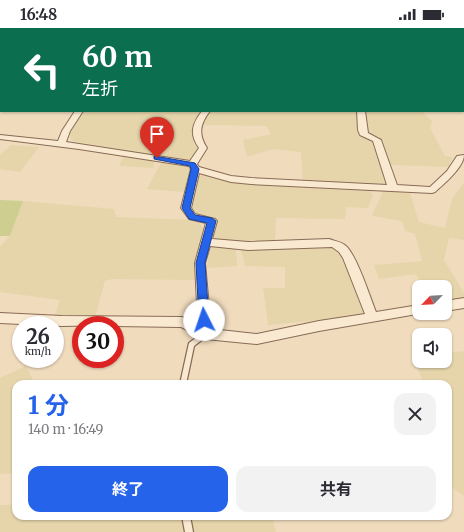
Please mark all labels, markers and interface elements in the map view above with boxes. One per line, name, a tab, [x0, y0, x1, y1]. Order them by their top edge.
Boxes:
text: 16:48	[20, 5, 57, 24]
text: 60 m	[82, 39, 152, 75]
icon: left	[16, 44, 68, 96]
text: 左折	[82, 77, 118, 100]
pin	[140, 117, 174, 158]
icon: arrive	[146, 123, 168, 145]
north arrow	[412, 280, 452, 320]
map controls	[412, 280, 452, 368]
position arrow	[183, 299, 225, 341]
speed limit sign: 30	[72, 316, 124, 368]
text: 26	[26, 324, 50, 349]
button: sound	[412, 328, 452, 368]
text: km/h	[25, 345, 51, 358]
text: 1 分	[28, 390, 69, 421]
button: close	[394, 393, 436, 435]
text: 140 m · 16:49	[28, 421, 103, 438]
button: 終了	[28, 466, 228, 512]
button: 共有	[236, 466, 436, 512]

